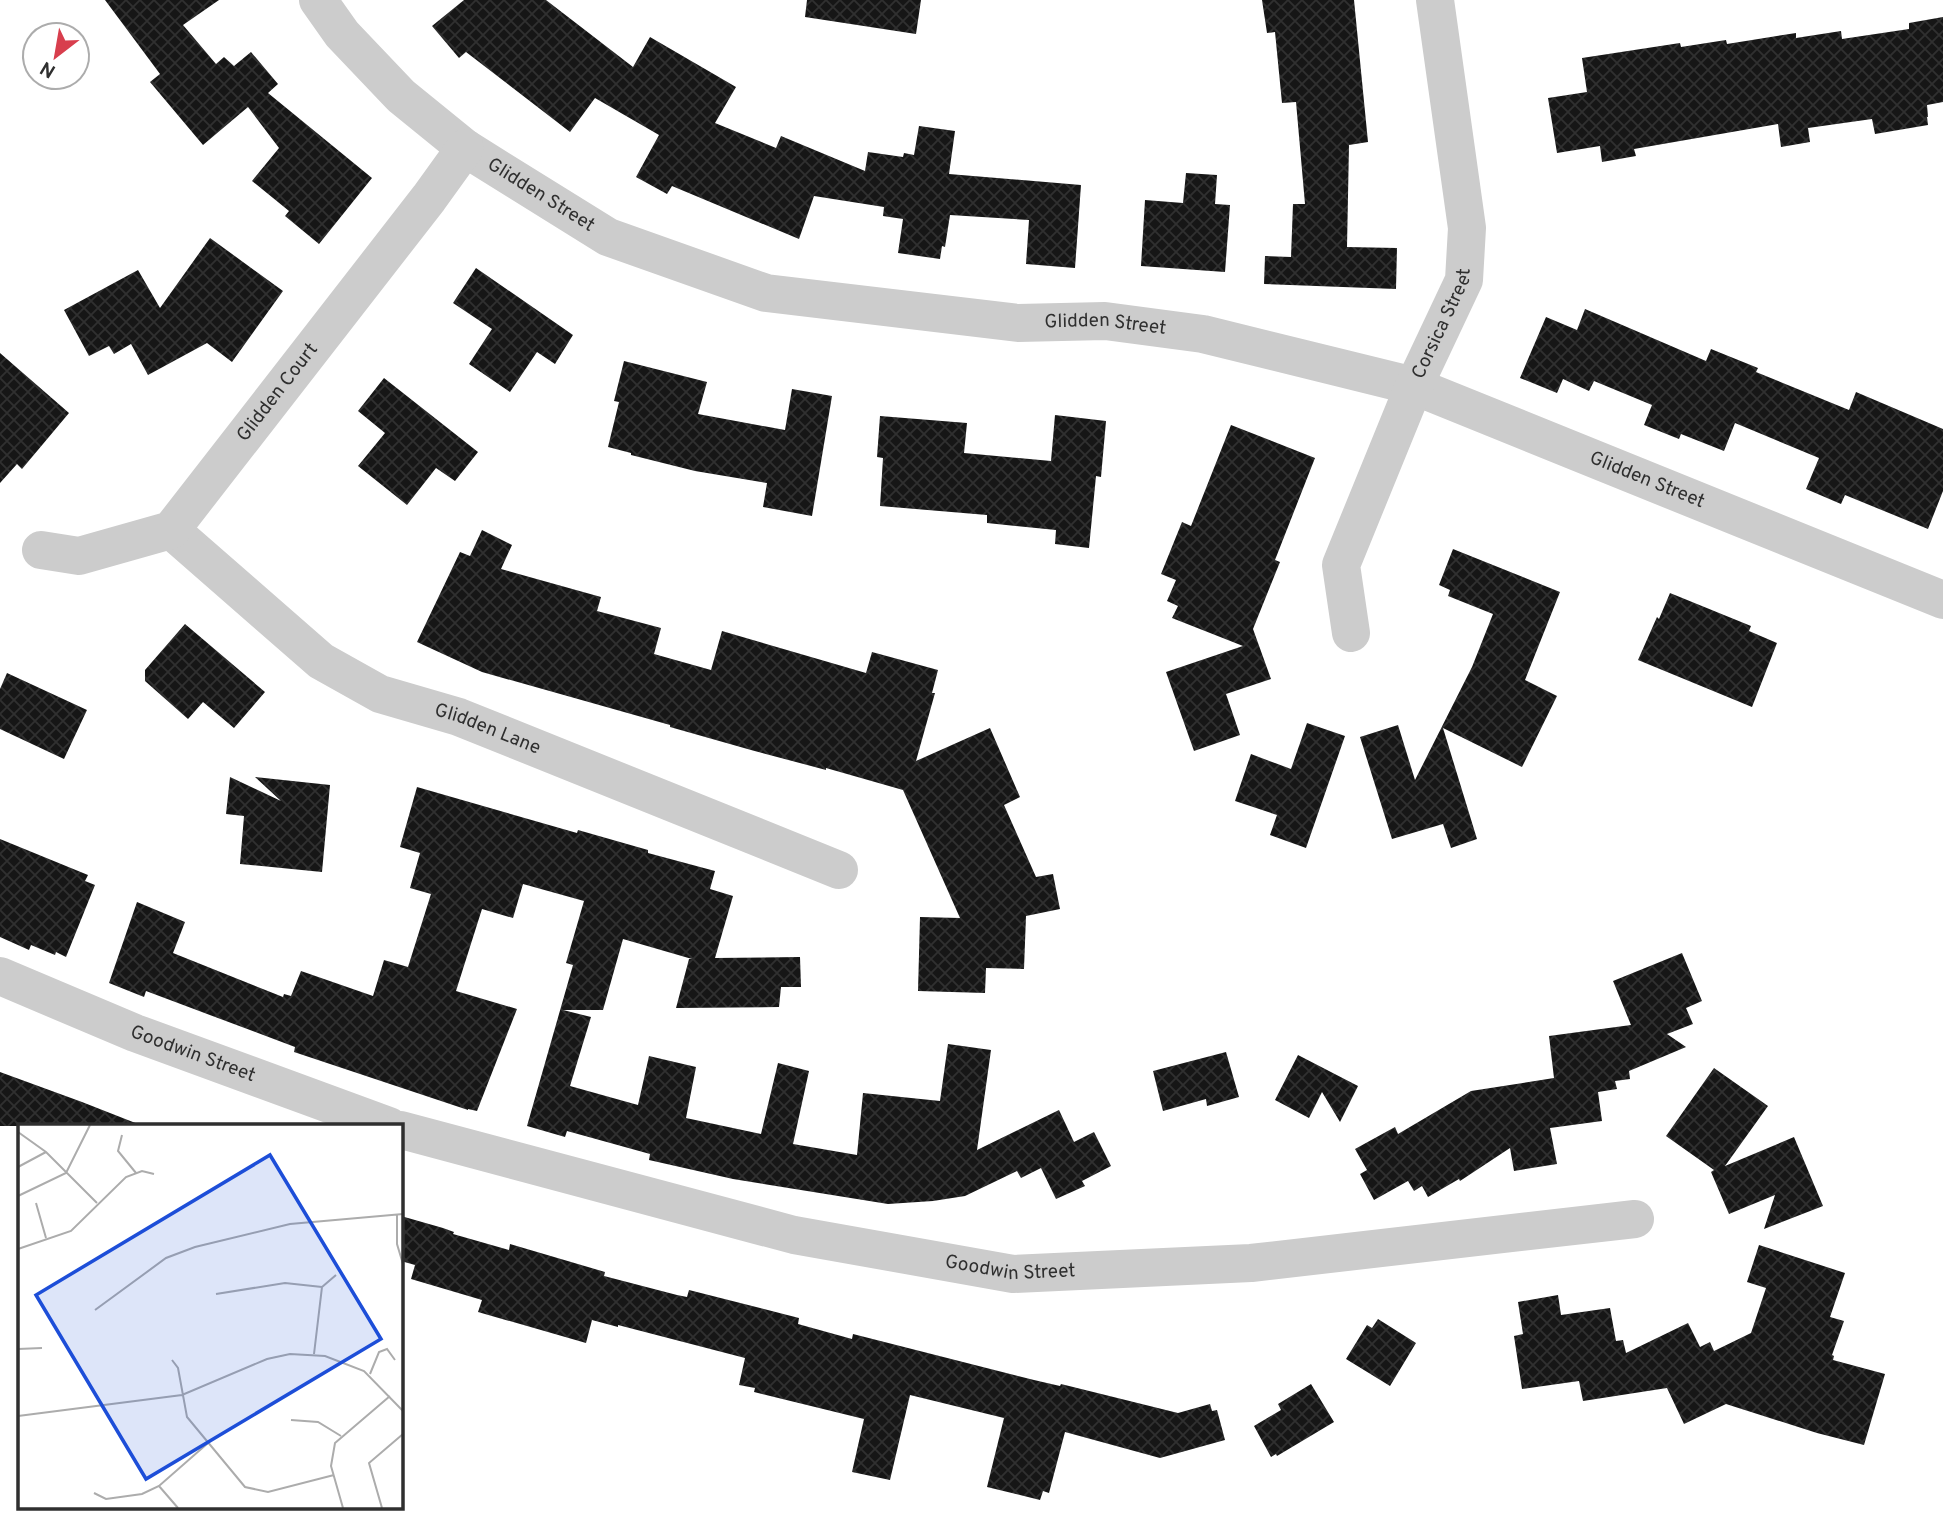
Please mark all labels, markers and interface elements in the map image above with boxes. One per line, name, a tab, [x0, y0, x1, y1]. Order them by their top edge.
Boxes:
north arrow	[21, 21, 91, 91]
text: N	[36, 55, 60, 83]
street label: Glidden Street	[483, 153, 599, 238]
street label: Corsica Street	[1407, 268, 1477, 383]
street label: Glidden Street	[1044, 309, 1168, 341]
street label: Glidden Court	[232, 338, 324, 447]
street label: Glidden Street	[1586, 446, 1708, 514]
street label: Glidden Lane	[432, 698, 544, 761]
street label: Goodwin Street	[127, 1020, 259, 1088]
inset map	[18, 1124, 402, 1510]
street label: Goodwin Street	[943, 1250, 1076, 1286]

